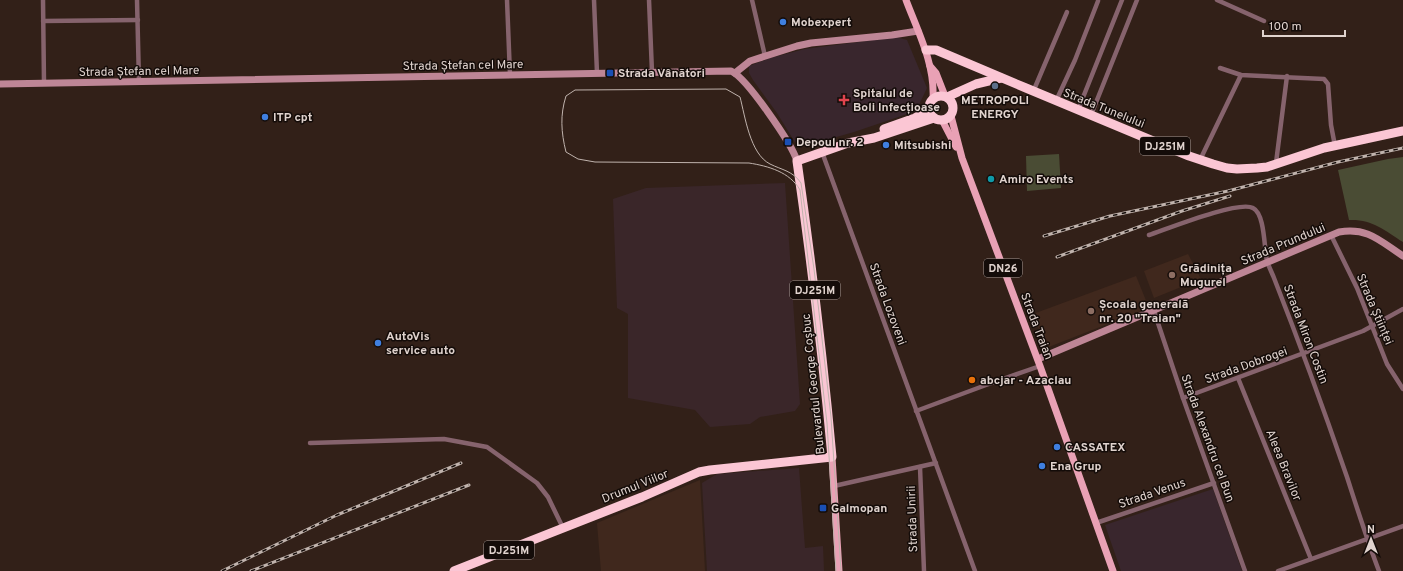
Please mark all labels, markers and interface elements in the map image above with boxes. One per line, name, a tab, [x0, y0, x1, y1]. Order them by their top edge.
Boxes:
scale bar	[1263, 12, 1345, 38]
place label: Mobexpert	[791, 15, 852, 31]
marker: Mobexpert	[778, 17, 788, 27]
text: 100 m	[1269, 19, 1302, 35]
street label: Strada Ștefan cel Mare	[403, 57, 524, 75]
street label: Strada Ștefan cel Mare	[79, 63, 200, 81]
place label: Strada Vânători	[618, 66, 705, 82]
marker: Strada Vânători	[605, 68, 615, 78]
marker: METROPOLI ENERGY	[990, 81, 1000, 91]
street label: Strada Tunelului	[1060, 85, 1147, 133]
place label: Spitalul de Boli Infecțioase	[853, 86, 940, 116]
place label: METROPOLI ENERGY	[961, 93, 1029, 123]
marker: Spitalul de Boli Infecțioase	[838, 94, 850, 106]
place label: ITP cpt	[273, 110, 313, 126]
marker: ITP cpt	[260, 112, 270, 122]
place label: Depoul nr. 2	[796, 135, 864, 151]
marker: Depoul nr. 2	[783, 137, 793, 147]
road number: DJ251M	[1140, 137, 1190, 155]
place label: Mitsubishi	[894, 138, 951, 154]
marker: Mitsubishi	[881, 140, 891, 150]
place label: Amiro Events	[999, 172, 1074, 188]
marker: Amiro Events	[986, 174, 996, 184]
street label: Strada Prundului	[1239, 220, 1328, 270]
road number: DN26	[984, 259, 1022, 277]
street label: Strada Lozoveni	[865, 261, 909, 348]
place label: Grădinița Mugurel	[1180, 261, 1232, 291]
marker: Grădinița Mugurel	[1167, 270, 1177, 280]
street label: Strada Științei	[1352, 271, 1396, 347]
road number: DJ251M	[790, 281, 840, 299]
street label: Strada Miron Costin	[1279, 282, 1331, 386]
street label: Strada Traian	[1016, 291, 1056, 362]
place label: Școala generală nr. 20 "Traian"	[1099, 297, 1188, 327]
marker: Școala generală nr. 20 "Traian"	[1086, 306, 1096, 316]
street label: Bulevardul George Coșbuc	[799, 313, 829, 455]
place label: AutoVis service auto	[386, 329, 455, 359]
marker: AutoVis service auto	[373, 338, 383, 348]
street label: Strada Dobrogei	[1203, 344, 1290, 388]
street label: Strada Alexandru cel Bun	[1176, 372, 1238, 505]
place label: abcjar - Azaclau	[980, 373, 1071, 389]
marker: abcjar - Azaclau	[967, 375, 977, 385]
street label: Aleea Bravilor	[1261, 427, 1305, 504]
place label: CASSATEX	[1065, 440, 1125, 456]
marker: CASSATEX	[1052, 442, 1062, 452]
place label: Ena Grup	[1050, 459, 1102, 475]
marker: Ena Grup	[1037, 461, 1047, 471]
street label: Drumul Viilor	[600, 466, 671, 508]
street label: Strada Venus	[1117, 475, 1188, 513]
street label: Strada Unirii	[904, 485, 922, 553]
place label: Galmopan	[831, 501, 887, 517]
marker: Galmopan	[818, 503, 828, 513]
north arrow	[1351, 519, 1391, 559]
text: N	[1367, 523, 1375, 537]
road number: DJ251M	[484, 541, 534, 559]

